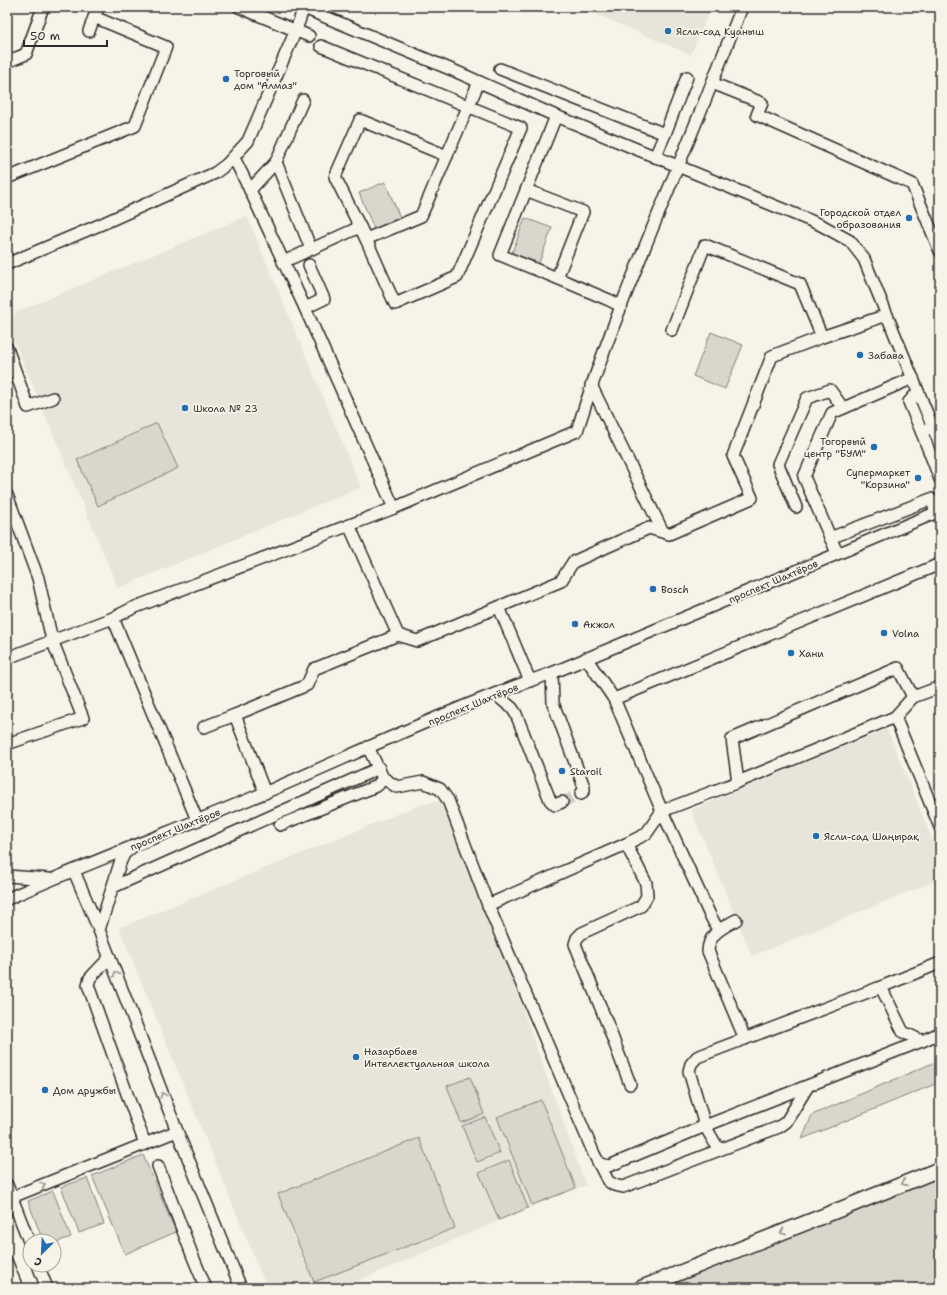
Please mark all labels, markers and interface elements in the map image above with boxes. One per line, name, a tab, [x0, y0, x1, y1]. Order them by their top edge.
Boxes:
scale bar	[24, 22, 107, 48]
place label: Ясли-сад Куаныш	[676, 25, 764, 38]
marker: Ясли-сад Куаныш	[663, 26, 673, 36]
text: 50 m	[30, 28, 60, 44]
place label: Торговый дом "Алмаз"	[234, 67, 297, 92]
marker: Торговый дом "Алмаз"	[221, 74, 231, 84]
place label: Городской отдел образования	[820, 206, 901, 231]
marker: Городской отдел образования	[904, 213, 914, 223]
place label: Забава	[868, 349, 905, 362]
marker: Забава	[855, 350, 865, 360]
place label: Школа № 23	[193, 402, 258, 415]
marker: Школа № 23	[180, 403, 190, 413]
place label: Тогорвый центр "БУМ"	[804, 435, 866, 460]
marker: Тогорвый центр "БУМ"	[869, 442, 879, 452]
place label: Супермаркет "Корзина"	[846, 466, 911, 491]
marker: Супермаркет "Корзина"	[913, 473, 923, 483]
street label: проспект Шахтёров	[727, 557, 820, 606]
place label: Bosch	[661, 583, 689, 596]
marker: Bosch	[648, 584, 658, 594]
place label: Акжол	[583, 618, 615, 631]
marker: Акжол	[570, 619, 580, 629]
place label: Volna	[892, 627, 920, 640]
marker: Volna	[879, 628, 889, 638]
place label: Хани	[799, 647, 824, 660]
marker: Хани	[786, 648, 796, 658]
street label: проспект Шахтёров	[426, 680, 520, 728]
place label: Staroil	[570, 765, 602, 778]
marker: Staroil	[557, 766, 567, 776]
street label: проспект Шахтёров	[128, 805, 222, 853]
place label: Ясли-сад Шаңырақ	[824, 830, 919, 843]
marker: Ясли-сад Шаңырақ	[811, 831, 821, 841]
one-way arrow	[113, 970, 121, 977]
place label: Назарбаев Интеллектуальная школа	[364, 1045, 490, 1070]
marker: Назарбаев Интеллектуальная школа	[351, 1052, 361, 1062]
place label: Дом дружбы	[53, 1084, 116, 1097]
marker: Дом дружбы	[40, 1085, 50, 1095]
one-way arrow	[160, 1092, 168, 1099]
one-way arrow	[901, 1179, 908, 1187]
one-way arrow	[40, 1181, 47, 1189]
one-way arrow	[780, 1228, 787, 1236]
north arrow	[22, 1233, 62, 1273]
text: С	[32, 1253, 44, 1270]

